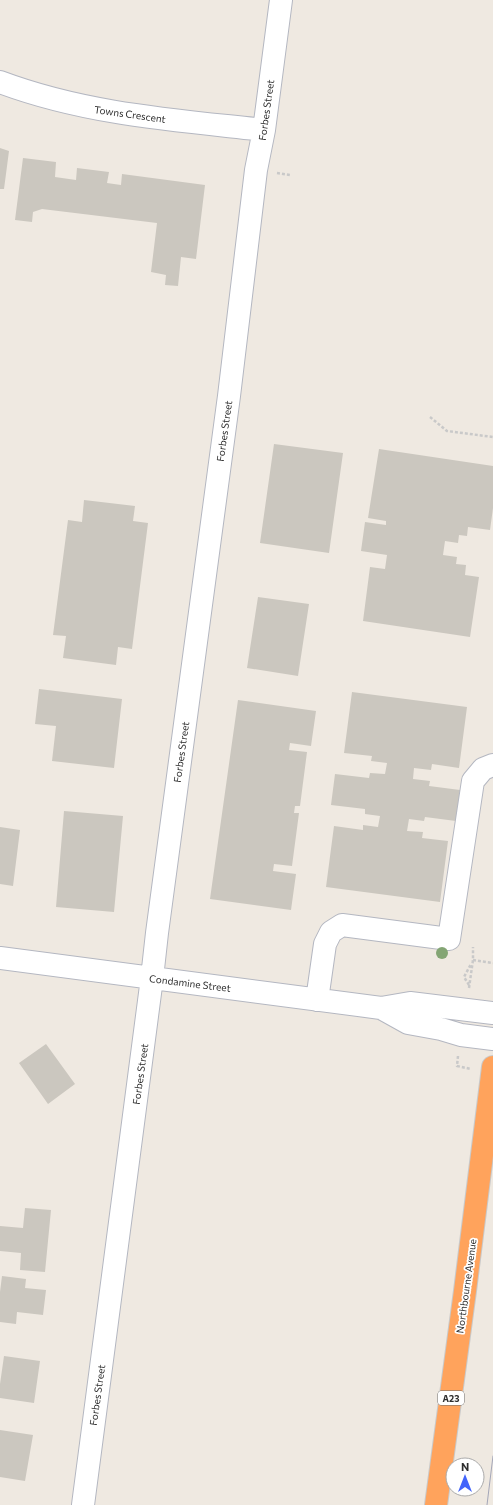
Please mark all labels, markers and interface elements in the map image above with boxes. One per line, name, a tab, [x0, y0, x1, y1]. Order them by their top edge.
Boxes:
street label: Forbes Street	[256, 79, 276, 141]
street label: Towns Crescent	[93, 103, 167, 125]
street label: Forbes Street	[214, 400, 234, 462]
street label: Forbes Street	[171, 721, 191, 783]
street label: Condamine Street	[149, 972, 231, 994]
street label: Forbes Street	[130, 1043, 150, 1105]
street label: Northbourne Avenue	[453, 1238, 479, 1334]
street label: Forbes Street	[87, 1364, 107, 1426]
road number: A23	[438, 1391, 464, 1405]
north arrow	[445, 1457, 485, 1497]
text: N	[461, 1460, 469, 1473]

